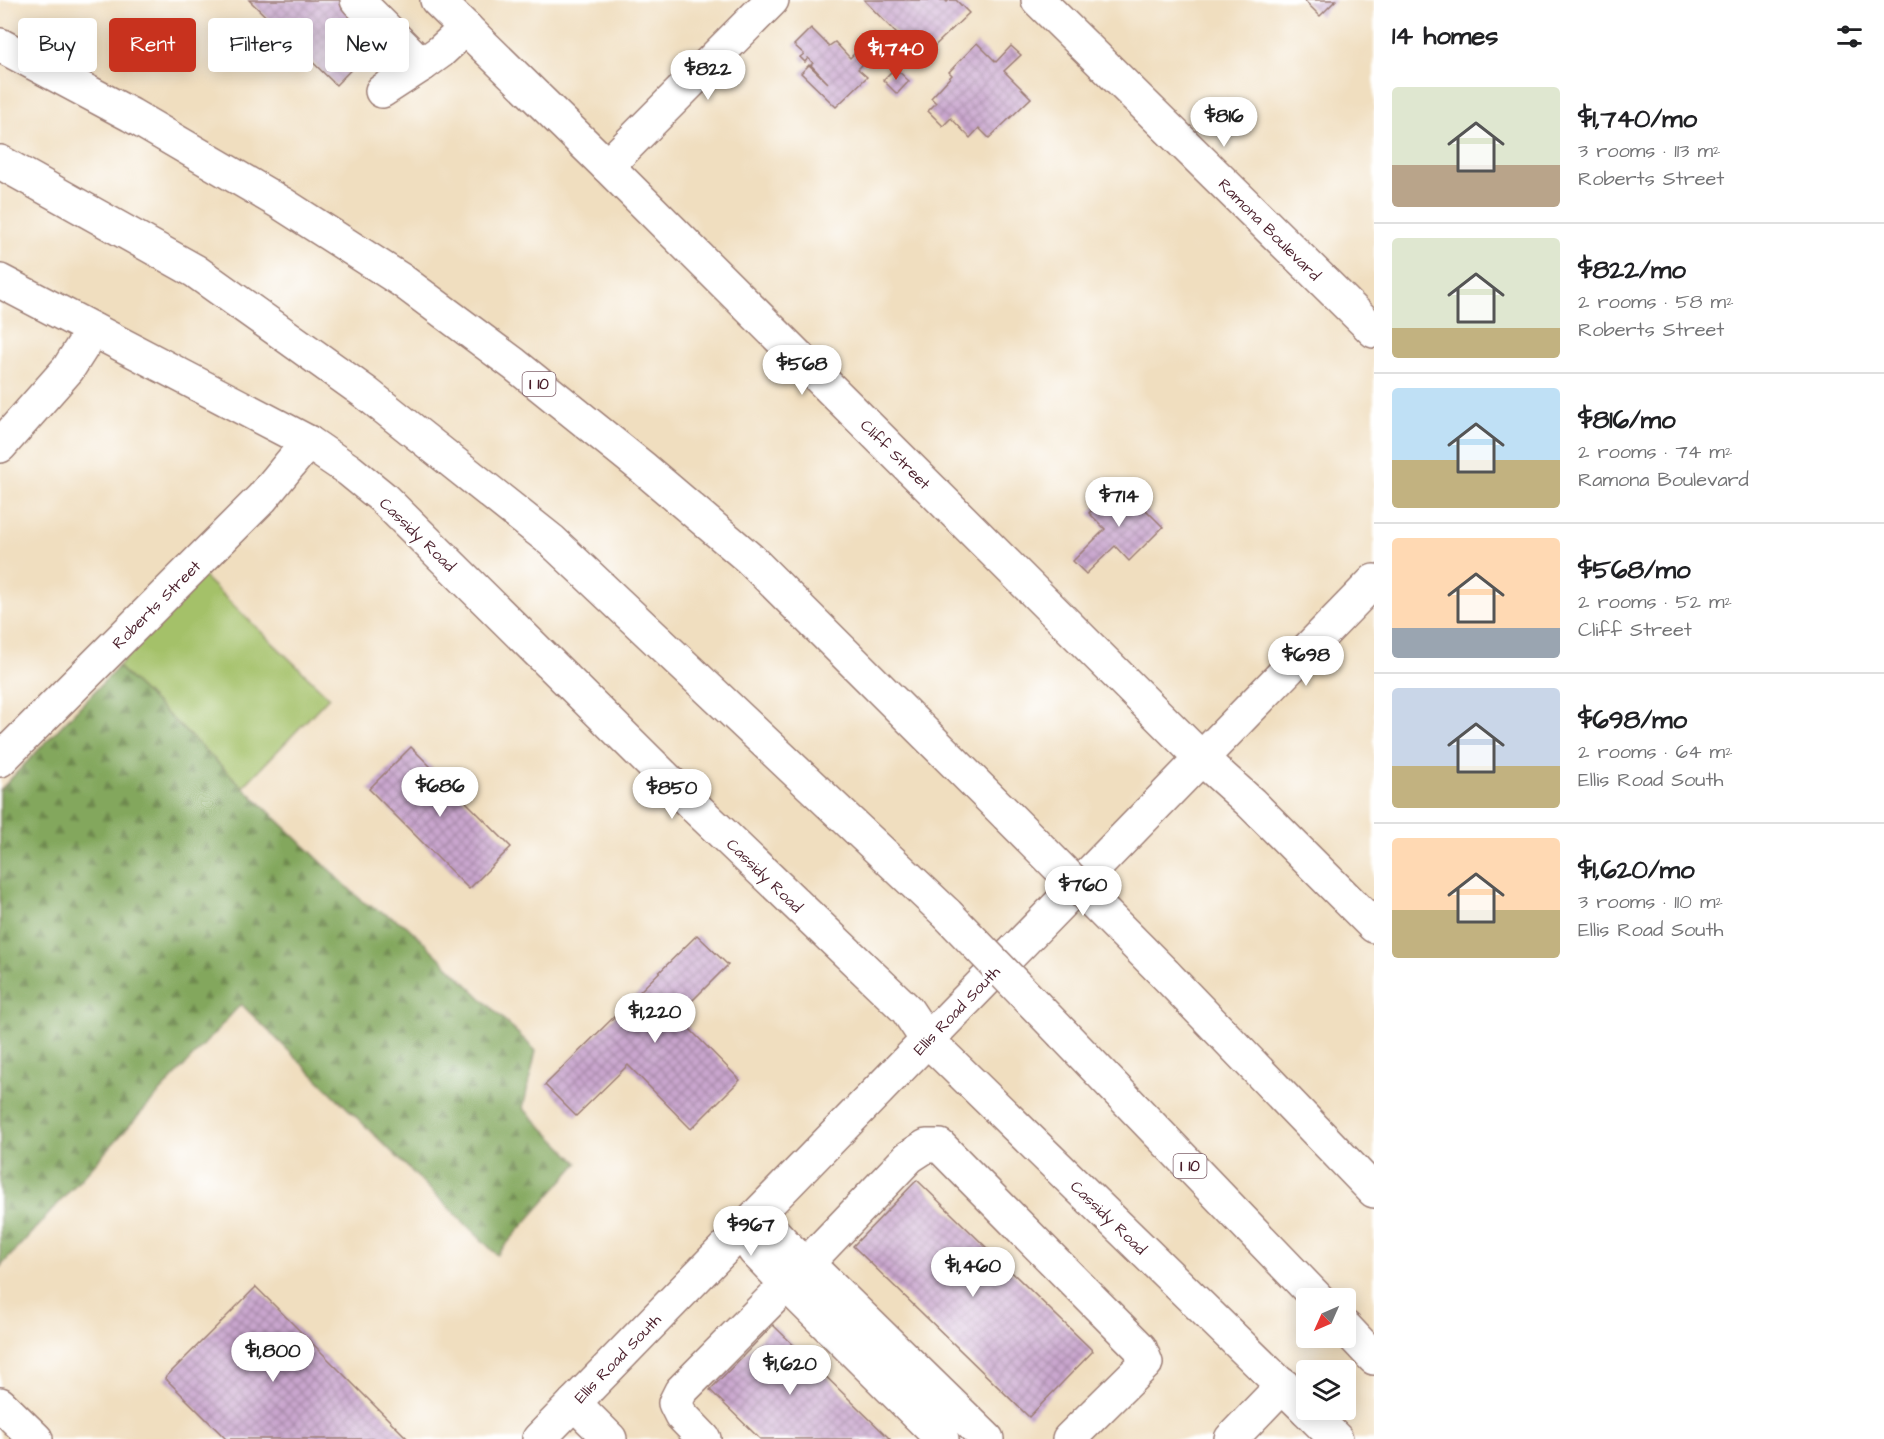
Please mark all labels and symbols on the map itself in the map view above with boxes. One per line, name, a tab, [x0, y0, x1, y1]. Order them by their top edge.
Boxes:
pin: $1,740	[847, 30, 945, 81]
pin: $822	[672, 50, 744, 101]
pin: $816	[1188, 97, 1260, 148]
street label: Ramona Boulevard	[1213, 174, 1325, 286]
pin: $568	[766, 345, 838, 396]
road number: I 10	[522, 372, 556, 396]
street label: Cliff Street	[855, 415, 936, 495]
pin: $714	[1083, 477, 1155, 528]
street label: Cassidy Road	[374, 493, 460, 577]
street label: Roberts Street	[108, 555, 206, 654]
pin: $698	[1270, 636, 1342, 687]
pin: $686	[404, 767, 476, 818]
pin: $850	[636, 769, 708, 820]
street label: Cassidy Road	[721, 834, 807, 918]
pin: $760	[1047, 866, 1119, 917]
street label: Ellis Road South	[908, 961, 1005, 1060]
pin: $1,220	[606, 993, 704, 1044]
road number: I 10	[1174, 1154, 1206, 1178]
street label: Cassidy Road	[1065, 1176, 1151, 1260]
pin: $967	[715, 1206, 787, 1257]
pin: $1,460	[924, 1247, 1022, 1298]
north arrow	[1296, 1288, 1356, 1348]
street label: Ellis Road South	[569, 1309, 666, 1408]
pin: $1,800	[224, 1332, 322, 1383]
pin: $1,620	[741, 1345, 839, 1396]

